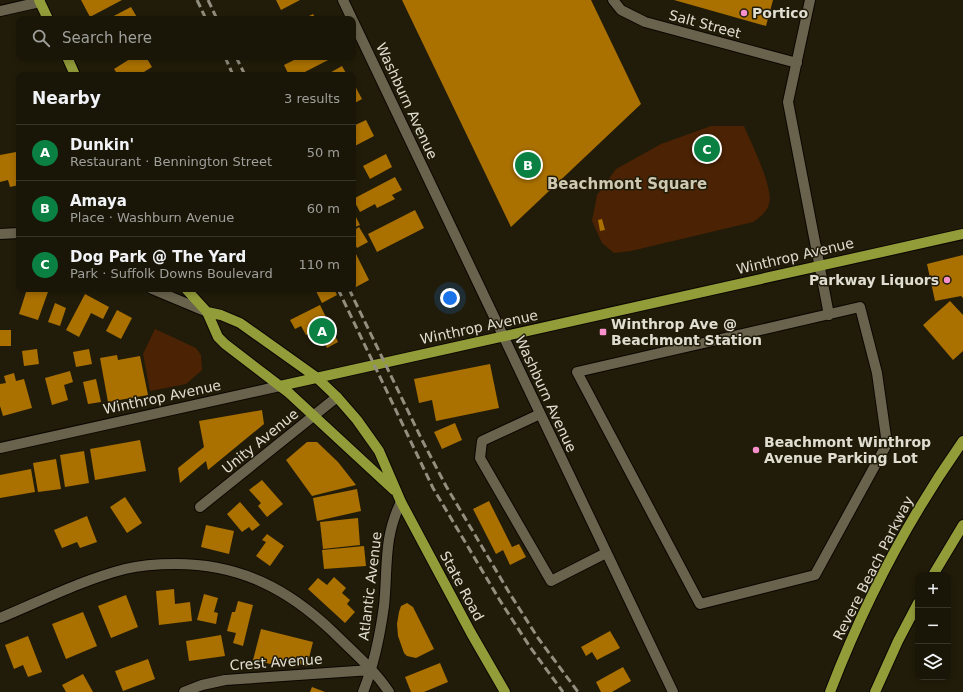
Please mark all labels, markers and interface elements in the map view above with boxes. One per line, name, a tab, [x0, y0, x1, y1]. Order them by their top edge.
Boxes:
place label: Portico	[752, 5, 809, 21]
street label: Salt Street	[667, 7, 743, 41]
marker: Portico	[739, 8, 749, 18]
search box	[16, 16, 356, 60]
icon: search	[30, 27, 52, 49]
text: Search here	[62, 29, 152, 47]
street label: Washburn Avenue	[373, 40, 441, 162]
text: Nearby	[32, 88, 101, 108]
text: 3 results	[284, 91, 340, 106]
pin: C	[694, 134, 720, 164]
text: Dunkin'	[70, 136, 134, 154]
text: A	[40, 145, 50, 160]
text: 50 m	[307, 145, 340, 160]
pin: B	[515, 150, 541, 180]
text: Restaurant · Bennington Street	[70, 154, 272, 169]
district label: Beachmont Square	[547, 175, 707, 193]
text: Amaya	[70, 192, 127, 210]
text: B	[40, 201, 50, 216]
text: 60 m	[307, 201, 340, 216]
text: Place · Washburn Avenue	[70, 210, 234, 225]
street label: Winthrop Avenue	[735, 235, 855, 277]
text: Dog Park @ The Yard	[70, 248, 246, 266]
text: C	[40, 257, 50, 272]
text: 110 m	[298, 257, 340, 272]
text: Park · Suffolk Downs Boulevard	[70, 266, 273, 281]
place label: Parkway Liquors	[809, 272, 939, 288]
marker: Parkway Liquors	[942, 275, 952, 285]
your location	[440, 288, 460, 308]
street label: Winthrop Avenue	[419, 307, 539, 347]
pin: A	[309, 316, 335, 346]
place label: Winthrop Ave @ Beachmont Station	[611, 316, 762, 348]
marker: Winthrop Ave @ Beachmont Station	[598, 327, 608, 337]
street label: Washburn Avenue	[512, 333, 580, 455]
street label: Winthrop Avenue	[102, 377, 222, 417]
street label: Unity Avenue	[219, 405, 301, 477]
place label: Beachmont Winthrop Avenue Parking Lot	[764, 434, 931, 466]
marker: Beachmont Winthrop Avenue Parking Lot	[751, 445, 761, 455]
street label: Revere Beach Parkway	[830, 493, 916, 643]
street label: Atlantic Avenue	[355, 531, 385, 641]
street label: State Road	[437, 548, 487, 624]
map controls	[915, 572, 951, 680]
button: +	[915, 572, 951, 608]
button: −	[915, 608, 951, 644]
button: layers	[915, 644, 951, 680]
street label: Crest Avenue	[229, 651, 323, 673]

